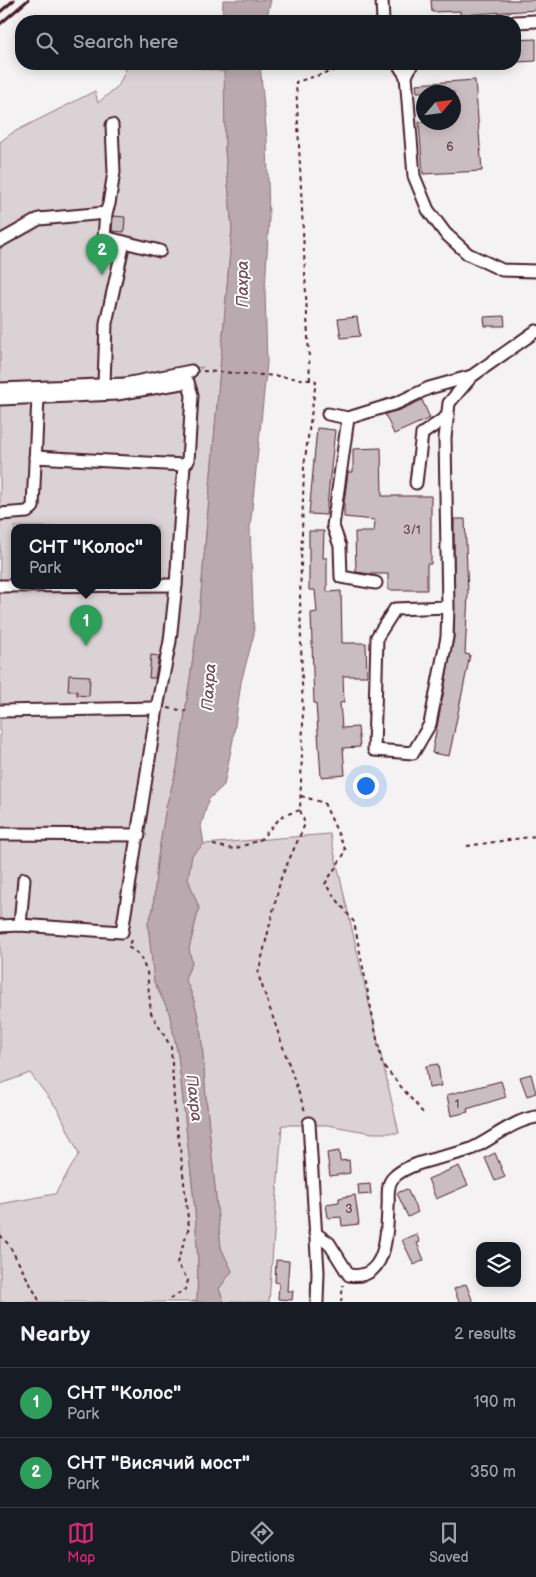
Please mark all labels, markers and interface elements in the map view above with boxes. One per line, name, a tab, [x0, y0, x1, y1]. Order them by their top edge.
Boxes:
search box	[15, 15, 521, 70]
icon: search	[33, 29, 61, 57]
text: Search here	[73, 31, 178, 54]
north arrow	[416, 85, 461, 130]
house number: 6	[446, 140, 454, 155]
pin: 2	[86, 234, 118, 275]
water label: Пахра	[234, 260, 253, 308]
house number: 3/1	[403, 523, 421, 538]
popup	[11, 524, 161, 589]
text: СНТ "Колос"	[29, 536, 143, 559]
text: Park	[29, 559, 61, 578]
pin: 1	[70, 605, 102, 646]
water label: Пахра	[198, 663, 221, 711]
your location	[353, 773, 379, 799]
water label: Пахра	[181, 1074, 206, 1123]
house number: 1	[455, 1097, 459, 1112]
house number: 3	[345, 1202, 353, 1217]
map controls	[476, 1242, 521, 1287]
button: layers	[476, 1242, 521, 1287]
text: Nearby	[20, 1322, 90, 1347]
text: 2 results	[454, 1325, 516, 1344]
text: СНТ "Колос"	[67, 1382, 181, 1405]
text: 1	[33, 1393, 39, 1412]
text: 190 m	[474, 1393, 516, 1412]
text: Park	[67, 1405, 99, 1424]
text: СНТ "Висячий мост"	[67, 1452, 250, 1475]
text: 2	[31, 1463, 41, 1482]
text: 350 m	[470, 1463, 516, 1482]
text: Park	[67, 1475, 99, 1494]
tab: Map	[67, 1519, 96, 1566]
tab: Directions	[230, 1519, 295, 1566]
tab: Saved	[429, 1519, 469, 1566]

